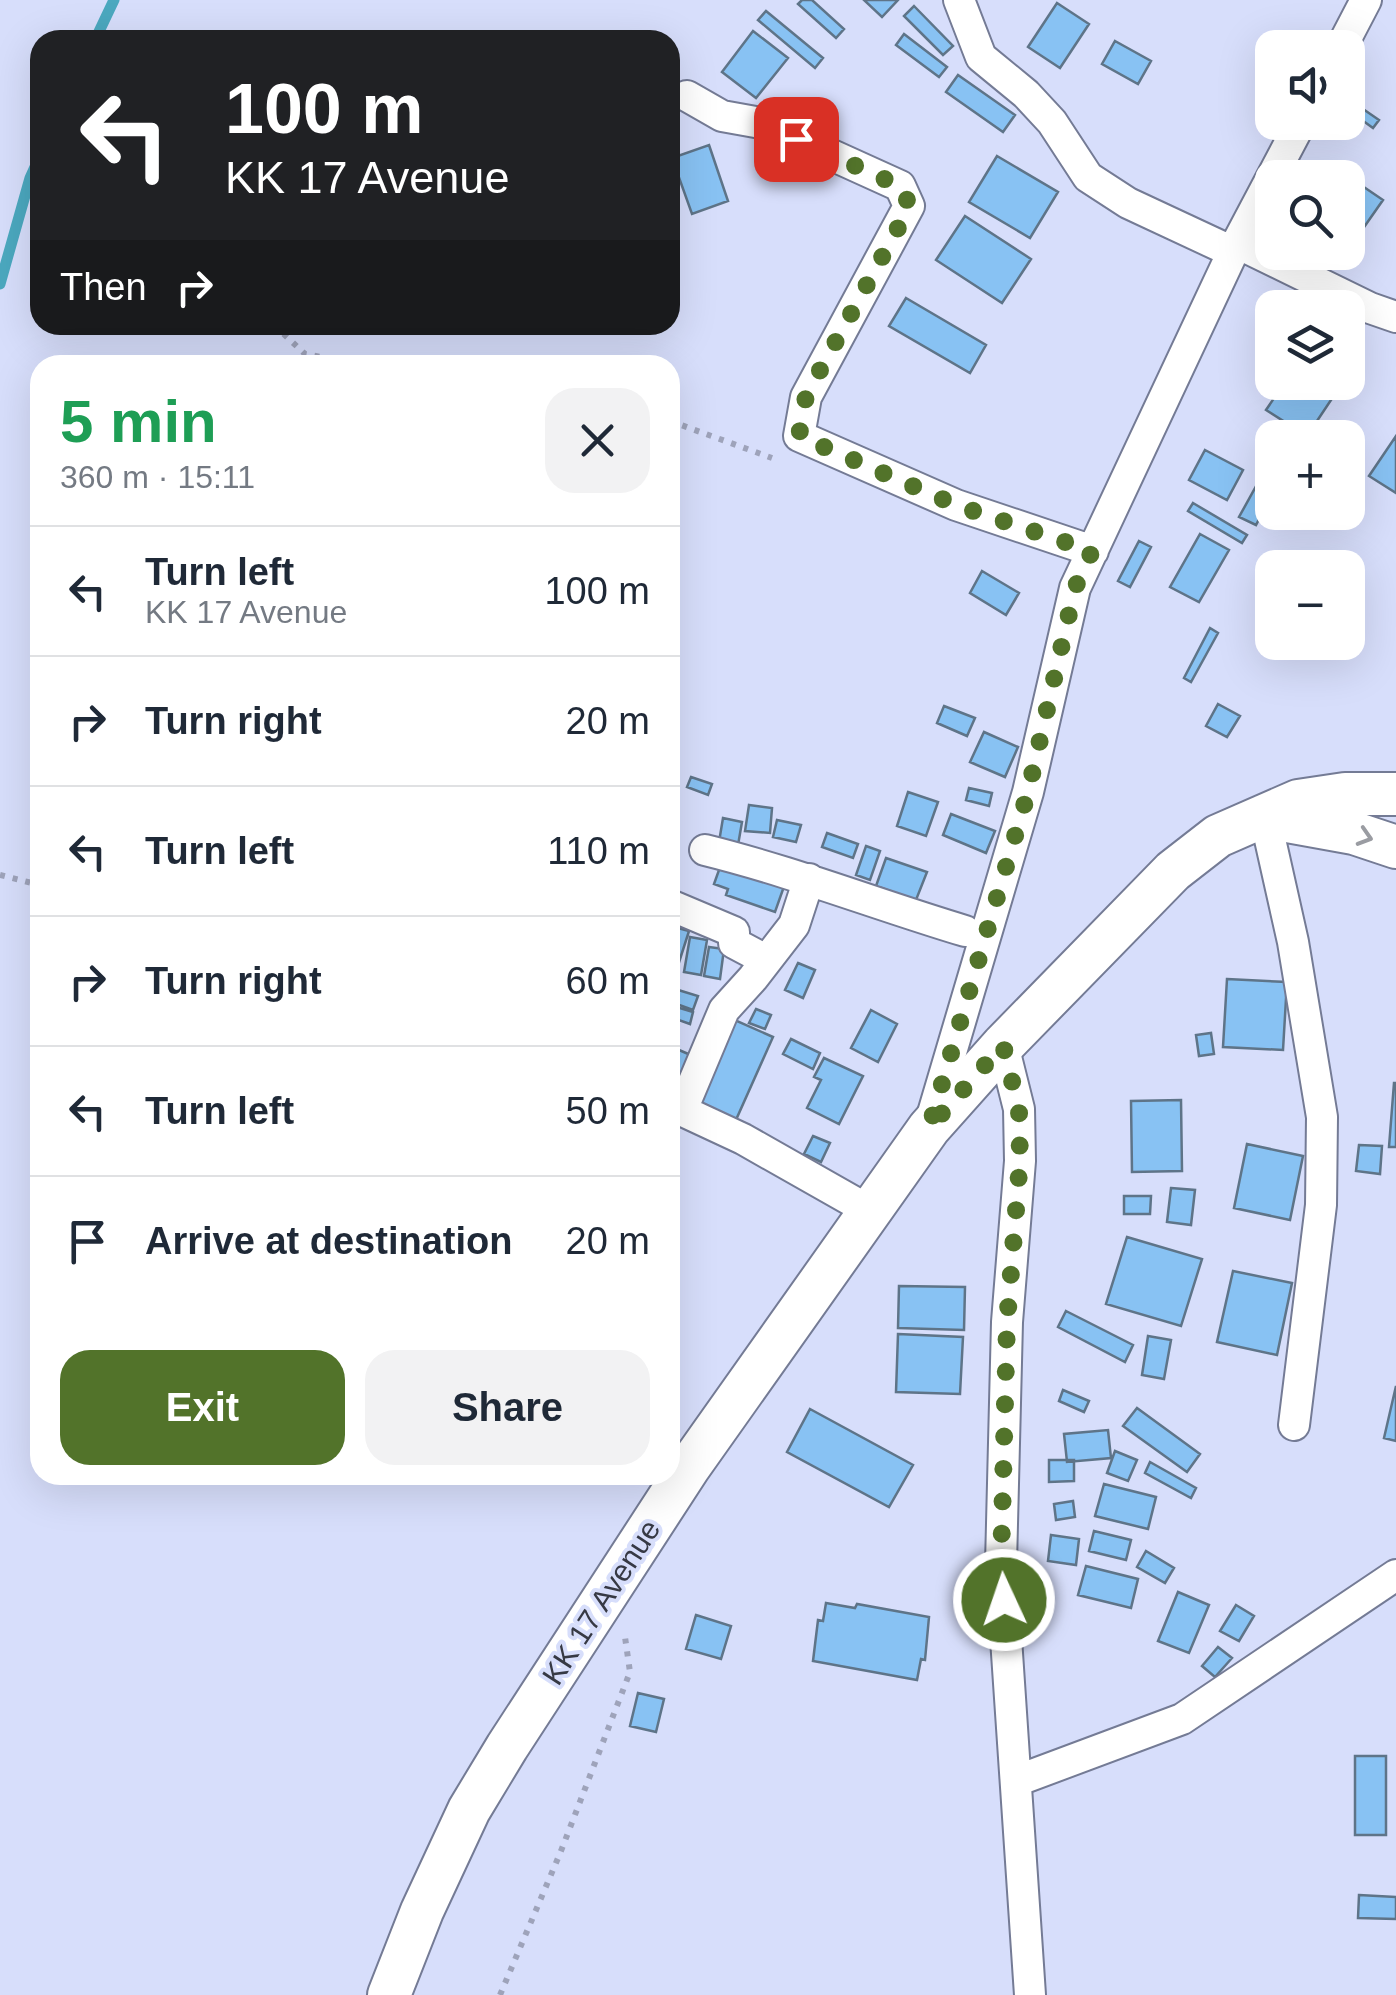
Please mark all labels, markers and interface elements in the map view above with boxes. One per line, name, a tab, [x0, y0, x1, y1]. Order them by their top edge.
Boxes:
map controls	[1255, 30, 1365, 660]
button: sound	[1255, 30, 1365, 140]
icon: left	[60, 70, 190, 200]
text: 100 m	[225, 70, 423, 148]
pin	[754, 97, 839, 182]
icon: arrive	[769, 112, 824, 167]
text: KK 17 Avenue	[225, 152, 509, 203]
button: search	[1255, 160, 1365, 270]
icon: right	[167, 260, 222, 315]
text: Then	[60, 266, 147, 308]
button: layers	[1255, 290, 1365, 400]
text: 5 min	[60, 388, 217, 455]
button: close	[545, 388, 650, 493]
button: +	[1255, 420, 1365, 530]
text: 360 m · 15:11	[60, 459, 255, 495]
button: −	[1255, 550, 1365, 660]
text: Turn left	[145, 551, 294, 593]
icon: left	[60, 564, 115, 619]
text: 100 m	[544, 570, 650, 612]
text: KK 17 Avenue	[145, 594, 347, 630]
icon: right	[60, 694, 115, 749]
text: Turn right	[145, 700, 322, 742]
text: 20 m	[566, 700, 650, 742]
icon: left	[60, 824, 115, 879]
one-way arrow	[1356, 825, 1373, 846]
text: Turn left	[145, 830, 294, 872]
text: 110 m	[547, 830, 650, 872]
icon: right	[60, 954, 115, 1009]
text: Turn right	[145, 960, 322, 1002]
text: 60 m	[566, 960, 650, 1002]
icon: left	[60, 1084, 115, 1139]
text: Turn left	[145, 1090, 294, 1132]
text: 50 m	[566, 1090, 650, 1132]
icon: arrive	[60, 1214, 115, 1269]
text: Arrive at destination	[145, 1220, 512, 1262]
text: 20 m	[566, 1220, 650, 1262]
button: Exit	[60, 1350, 345, 1465]
button: Share	[365, 1350, 650, 1465]
street label: KK 17 Avenue	[536, 1514, 666, 1690]
position arrow	[952, 1548, 1056, 1652]

